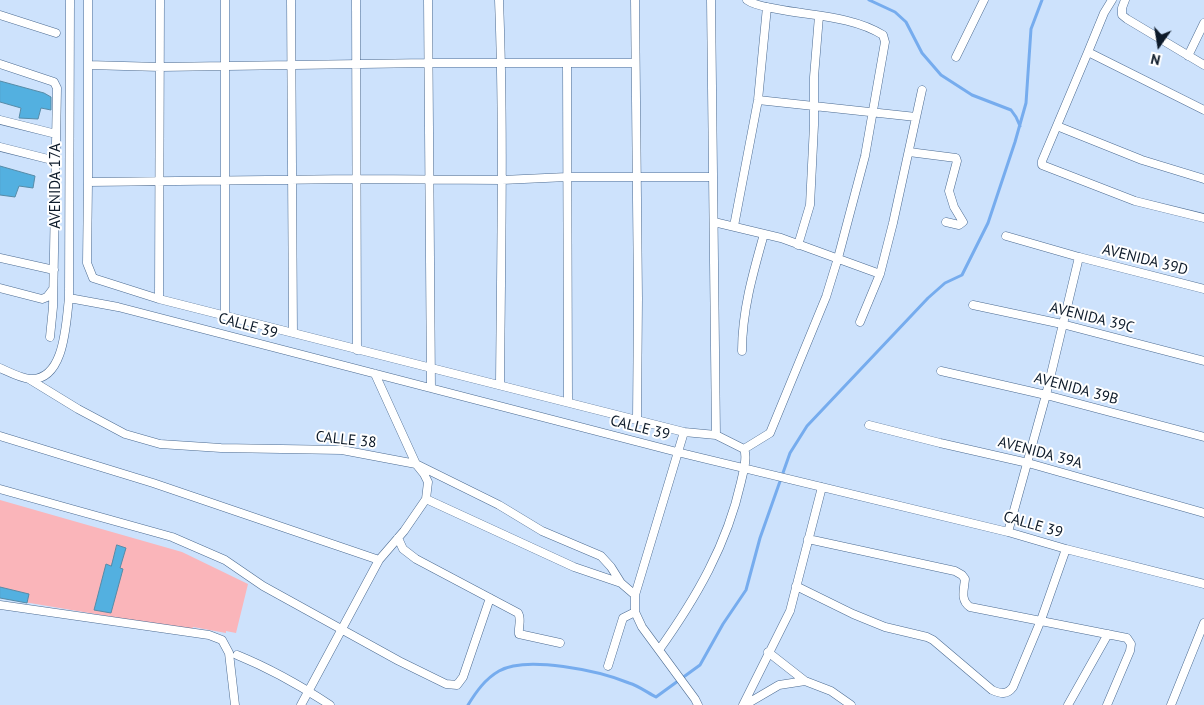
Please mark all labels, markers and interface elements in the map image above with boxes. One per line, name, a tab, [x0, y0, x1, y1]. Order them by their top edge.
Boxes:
north arrow	[1134, 20, 1184, 70]
text: N	[1149, 50, 1162, 69]
street label: AVENIDA 17A	[47, 143, 65, 229]
street label: AVENIDA 39D	[1100, 241, 1190, 279]
street label: AVENIDA 39C	[1048, 299, 1136, 337]
street label: CALLE 39	[216, 309, 280, 343]
street label: AVENIDA 39B	[1032, 369, 1120, 409]
street label: CALLE 39	[608, 412, 672, 444]
street label: CALLE 38	[315, 428, 377, 452]
street label: AVENIDA 39A	[996, 433, 1084, 473]
street label: CALLE 39	[1001, 508, 1065, 542]

